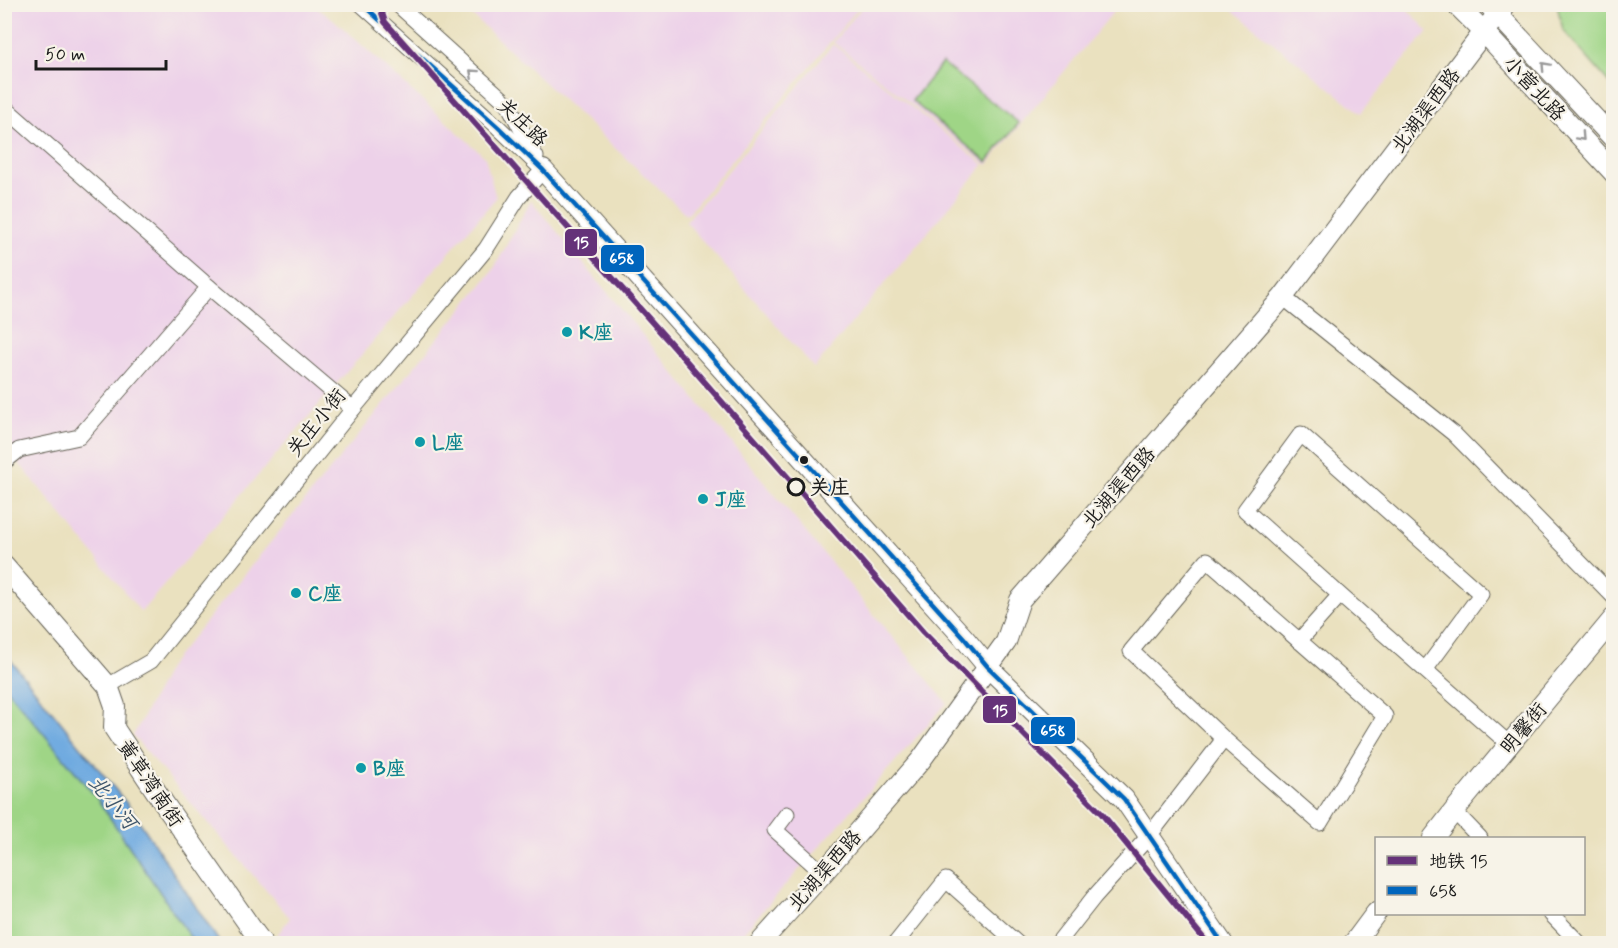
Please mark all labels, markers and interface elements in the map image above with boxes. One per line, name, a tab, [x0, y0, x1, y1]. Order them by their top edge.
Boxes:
scale bar	[36, 33, 166, 71]
text: 50 m	[45, 43, 85, 67]
street label: 小营北路	[1497, 51, 1572, 128]
street label: 北湖渠西路	[1385, 62, 1468, 159]
one-way arrow	[1541, 62, 1552, 72]
one-way arrow	[469, 69, 480, 80]
street label: 关庄路	[491, 93, 554, 154]
one-way arrow	[1574, 130, 1585, 141]
line badge: 15	[564, 228, 598, 257]
text: 15	[573, 233, 589, 254]
line badge: 658	[600, 244, 645, 273]
text: 658	[609, 249, 635, 270]
place label: K座	[579, 320, 613, 347]
marker: K座	[560, 325, 574, 339]
street label: 关庄小街	[282, 383, 353, 463]
place label: L座	[432, 430, 464, 457]
marker: L座	[413, 435, 427, 449]
street label: 北湖渠西路	[1076, 441, 1163, 535]
unlabelled marker	[798, 454, 810, 466]
place label: 关庄	[810, 475, 850, 502]
marker: 关庄	[787, 478, 805, 496]
place label: J座	[715, 487, 747, 514]
marker: J座	[696, 492, 710, 506]
place label: C座	[308, 581, 342, 608]
marker: C座	[289, 586, 303, 600]
line badge: 15	[982, 695, 1017, 724]
street label: 明馨街	[1495, 697, 1554, 761]
text: 15	[992, 701, 1008, 722]
line badge: 658	[1030, 716, 1076, 745]
text: 658	[1040, 721, 1066, 742]
street label: 黄草湾南街	[111, 735, 189, 833]
place label: B座	[373, 756, 406, 783]
marker: B座	[354, 761, 368, 775]
water label: 北小河	[82, 769, 145, 838]
street label: 北湖渠西路	[782, 824, 869, 918]
legend	[1375, 837, 1585, 915]
text: 地铁 15	[1429, 850, 1488, 874]
text: 658	[1429, 880, 1458, 904]

